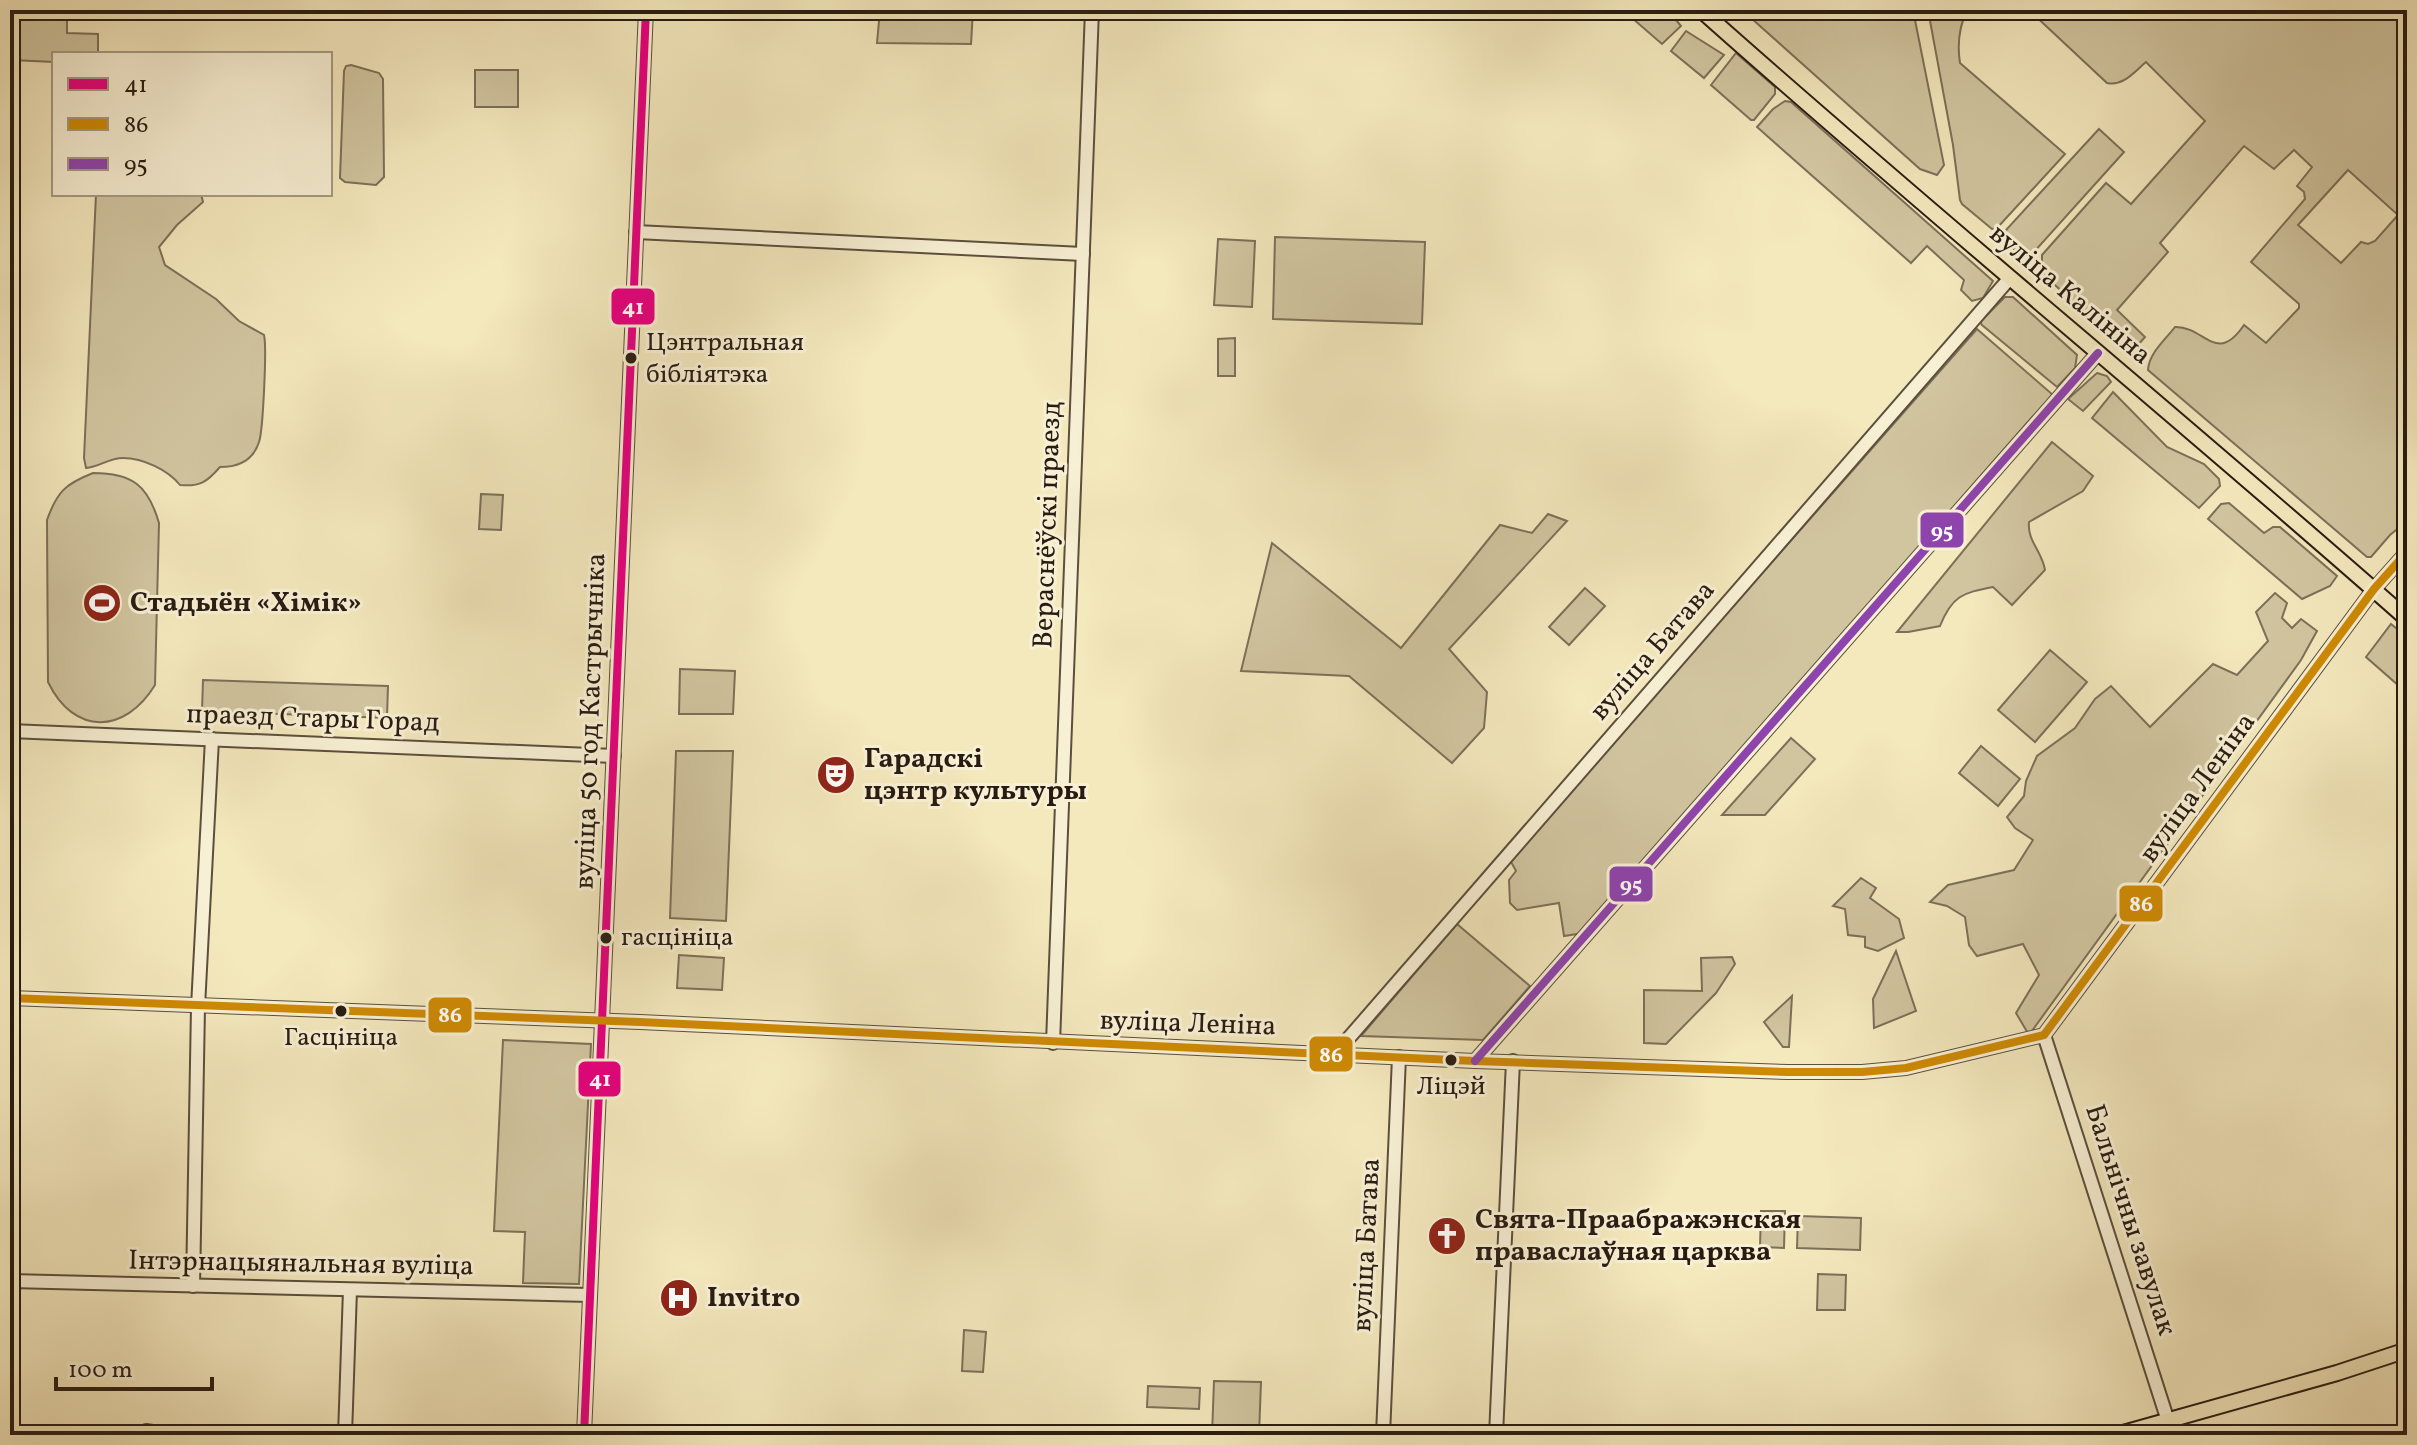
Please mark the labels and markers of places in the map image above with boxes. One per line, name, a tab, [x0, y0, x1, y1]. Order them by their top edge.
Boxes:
place label: Цэнтральная бібліятэка	[646, 325, 804, 393]
marker: Цэнтральная бібліятэка	[623, 350, 639, 366]
sports icon: Стадыён «Хімік»	[81, 582, 123, 624]
place label: Стадыён «Хімік»	[130, 584, 362, 623]
place label: Гарадскі цэнтр культуры	[864, 740, 1087, 811]
theatre icon: Гарадскі цэнтр культуры	[815, 754, 857, 796]
place label: гасцініца	[621, 920, 734, 956]
marker: гасцініца	[598, 930, 614, 946]
marker: Гасцініца	[333, 1003, 349, 1019]
place label: Гасцініца	[284, 1020, 398, 1056]
marker: Ліцэй	[1443, 1052, 1459, 1068]
place label: Ліцэй	[1416, 1069, 1486, 1105]
place label: Свята-Праабражэнская праваслаўная царква	[1475, 1201, 1801, 1272]
church icon: Свята-Праабражэнская праваслаўная царква	[1426, 1215, 1468, 1257]
hospital icon: Invitro	[658, 1277, 700, 1319]
place label: Invitro	[707, 1279, 800, 1318]

